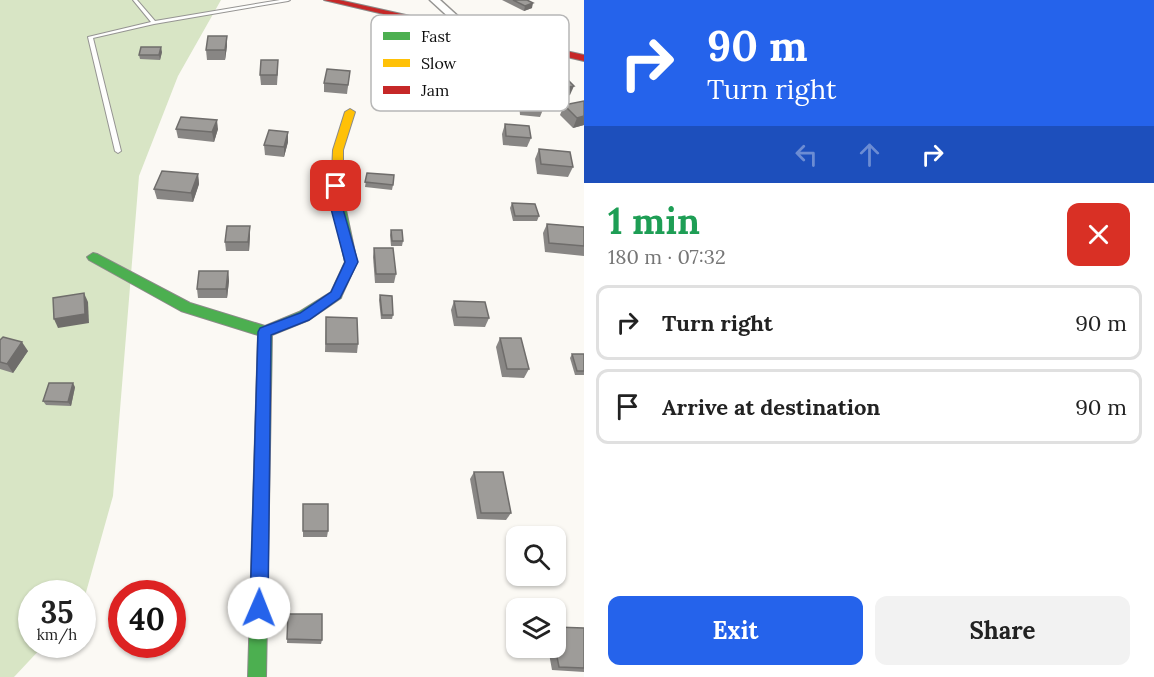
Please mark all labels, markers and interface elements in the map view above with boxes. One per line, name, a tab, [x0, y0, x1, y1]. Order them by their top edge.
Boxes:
legend	[371, 15, 569, 111]
text: 90 m	[707, 19, 808, 73]
icon: right	[608, 24, 686, 102]
text: Fast	[421, 26, 452, 46]
text: Slow	[421, 53, 457, 73]
text: Turn right	[707, 72, 836, 106]
text: Jam	[420, 80, 449, 100]
icon: left	[790, 138, 823, 171]
icon: ahead	[853, 138, 886, 171]
icon: right	[916, 138, 949, 171]
pin	[310, 160, 361, 211]
icon: arrive	[319, 169, 352, 202]
text: 1 min	[608, 198, 700, 244]
button: close	[1067, 203, 1130, 266]
text: 180 m · 07:32	[608, 244, 726, 269]
icon: right	[611, 306, 644, 339]
text: Turn right	[662, 309, 773, 337]
text: 90 m	[1075, 309, 1127, 337]
icon: arrive	[611, 390, 644, 423]
text: Arrive at destination	[662, 393, 880, 421]
text: 90 m	[1075, 393, 1127, 421]
map controls	[506, 526, 566, 658]
button: search	[506, 526, 566, 586]
position arrow	[227, 576, 291, 640]
speed limit sign: 40	[108, 580, 186, 658]
text: 35	[40, 593, 73, 631]
button: Exit	[608, 596, 863, 665]
button: Share	[875, 596, 1130, 665]
button: layers	[506, 598, 566, 658]
text: km/h	[37, 625, 77, 644]

